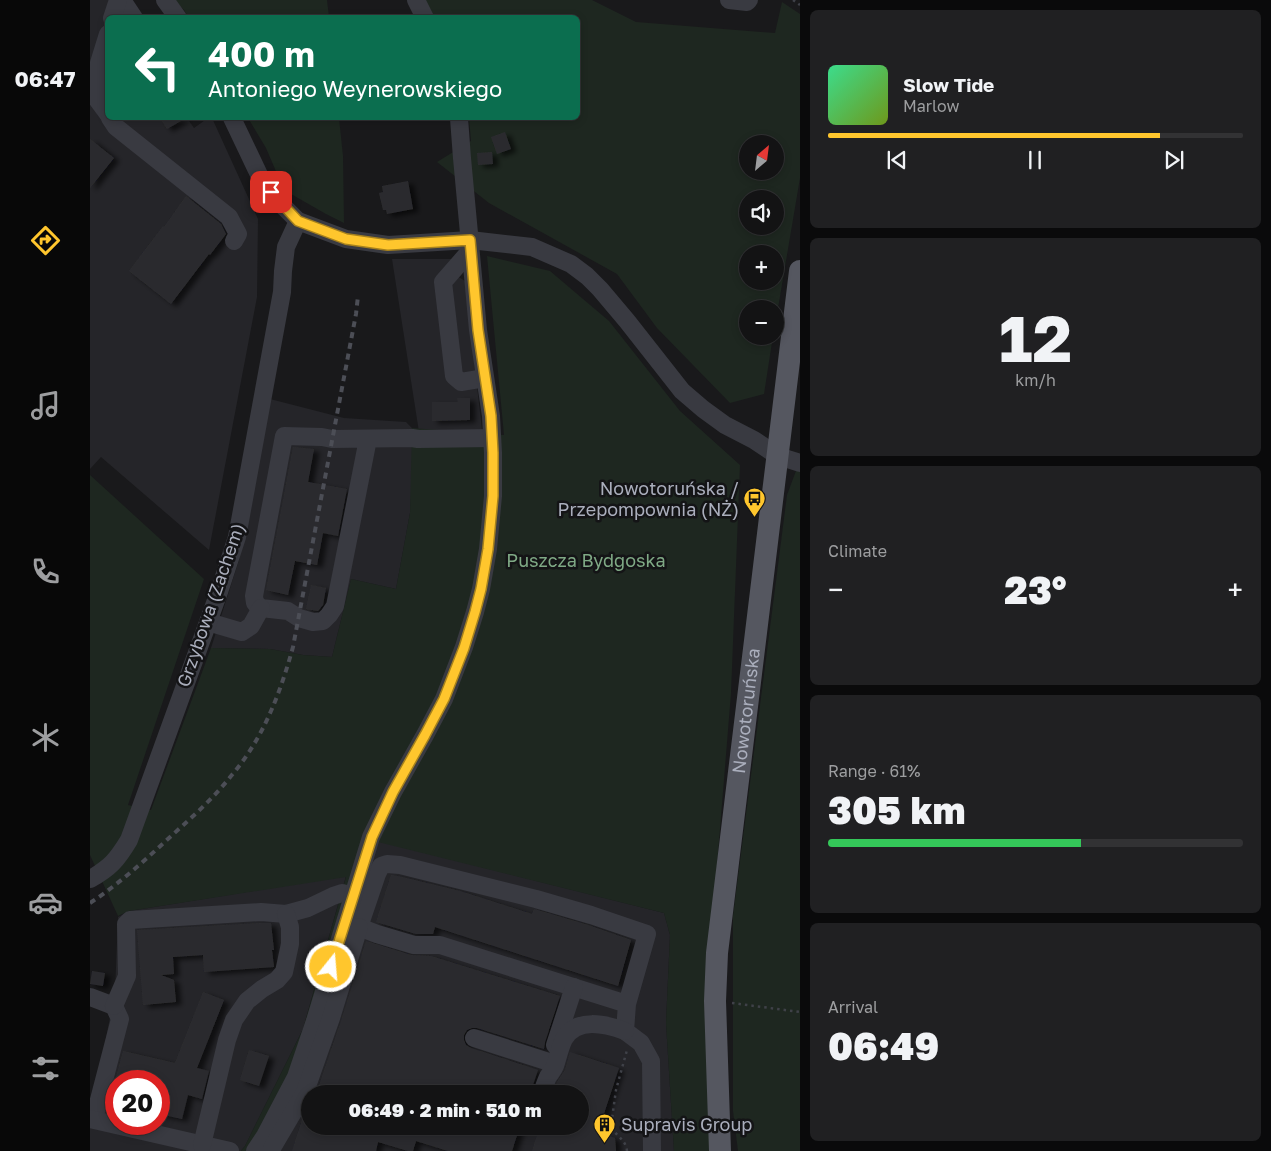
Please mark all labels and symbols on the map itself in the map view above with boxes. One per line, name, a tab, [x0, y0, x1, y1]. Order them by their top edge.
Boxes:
north arrow	[739, 135, 784, 180]
pin	[250, 171, 292, 213]
place label: Nowotoruńska / Przepompownia (NŻ)	[558, 477, 739, 520]
bus stop icon: Nowotoruńska / Przepompownia (NŻ)	[743, 487, 767, 518]
street label: Grzybowa (Zachem)	[172, 520, 248, 689]
park label: Puszcza Bydgoska	[506, 549, 666, 571]
street label: Nowotoruńska	[727, 647, 764, 775]
position arrow	[304, 940, 356, 992]
speed limit sign: 20	[105, 1070, 170, 1135]
building icon: Supravis Group	[593, 1113, 617, 1144]
place label: Supravis Group	[621, 1113, 752, 1135]

